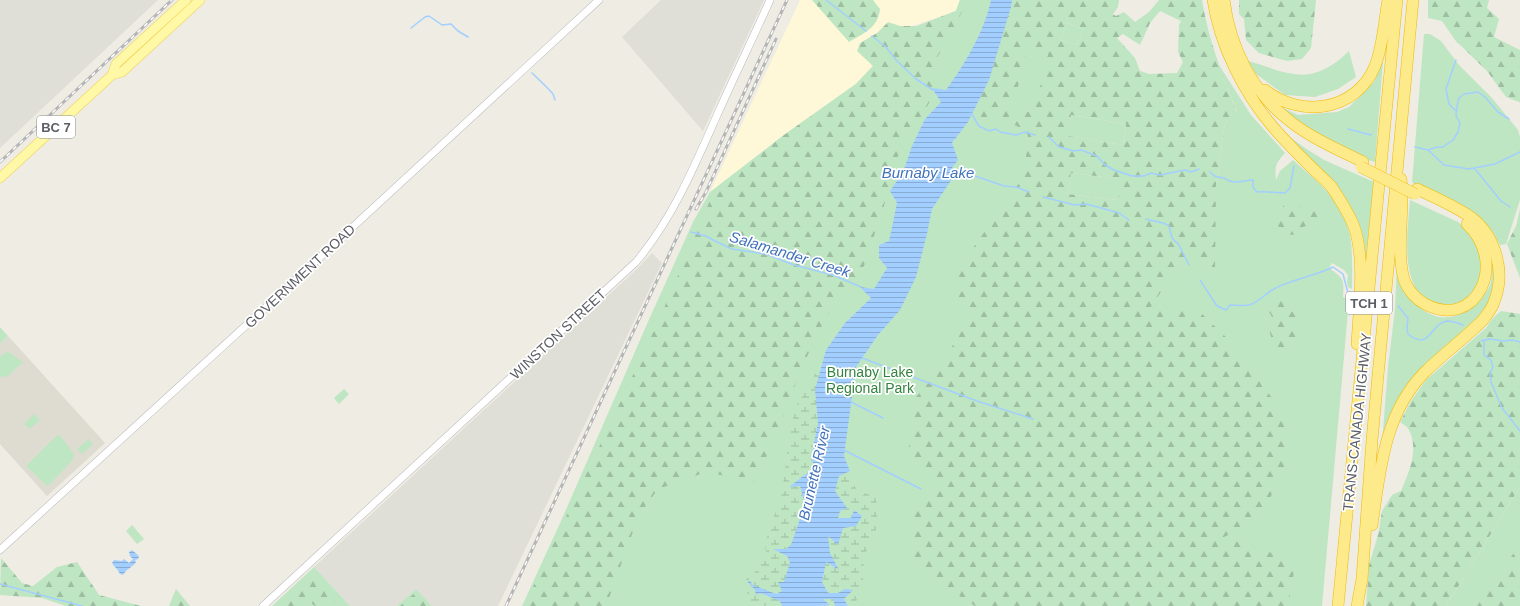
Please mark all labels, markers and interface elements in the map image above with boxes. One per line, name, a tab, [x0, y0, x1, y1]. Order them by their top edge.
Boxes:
road number: BC 7	[37, 116, 75, 138]
water label: Burnaby Lake	[882, 164, 974, 181]
street label: GOVERNMENT ROAD	[242, 221, 358, 331]
water label: Salamander Creek	[728, 228, 854, 281]
street label: WINSTON STREET	[507, 285, 609, 382]
road number: TCH 1	[1346, 292, 1392, 314]
street label: TRANS-CANADA HIGHWAY	[1340, 332, 1374, 512]
park label: Burnaby Lake Regional Park	[826, 364, 915, 396]
water label: Brunette River	[795, 423, 833, 522]

